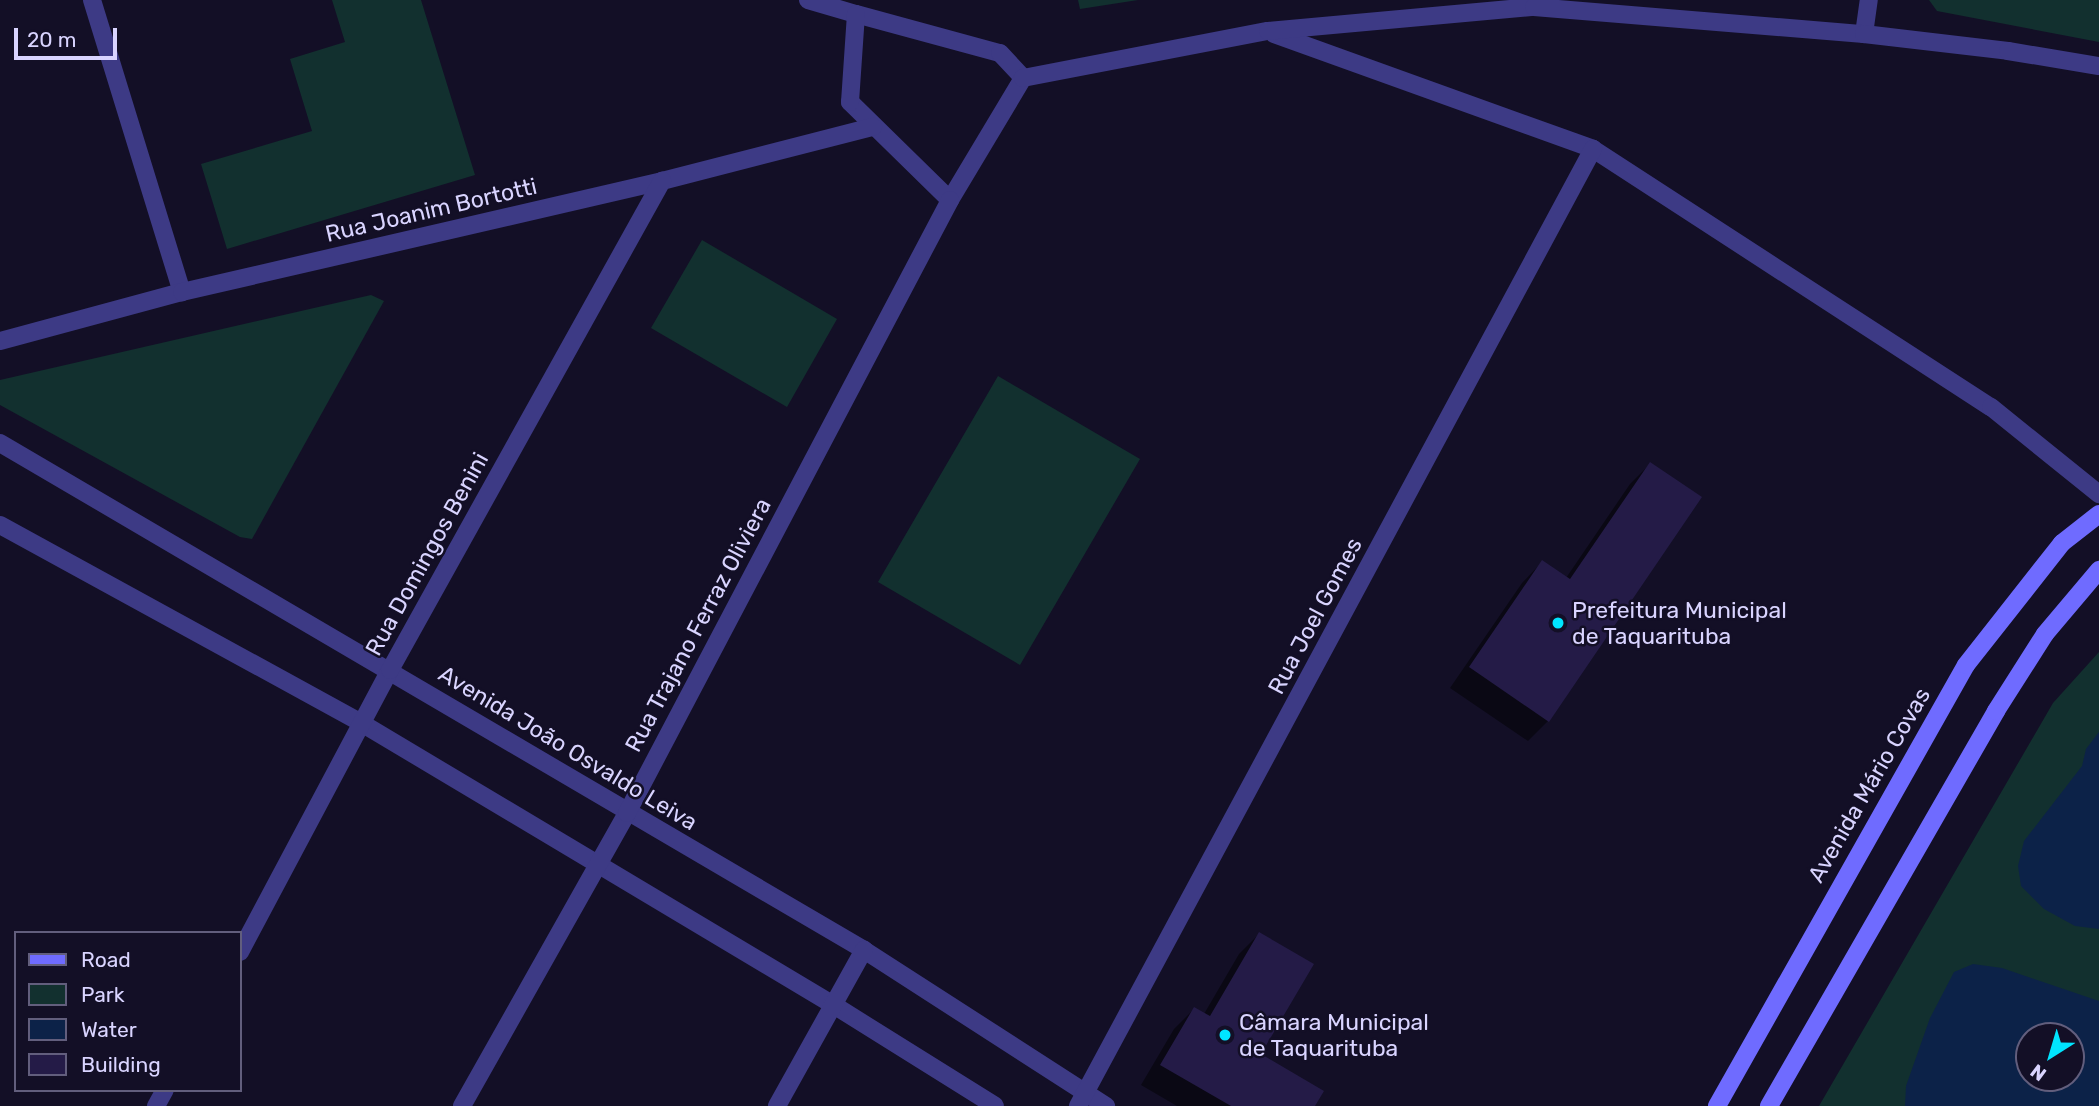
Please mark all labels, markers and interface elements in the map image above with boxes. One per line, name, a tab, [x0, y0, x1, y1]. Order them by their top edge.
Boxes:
scale bar	[18, 14, 121, 58]
text: 20 m	[27, 27, 76, 52]
street label: Rua Joanim Bortotti	[323, 172, 539, 248]
street label: Rua Domingos Benini	[360, 448, 494, 660]
street label: Rua Trajano Ferraz Oliviera	[619, 493, 777, 757]
street label: Rua Joel Gomes	[1262, 533, 1368, 699]
place label: Prefeitura Municipal de Taquarituba	[1572, 596, 1787, 650]
marker: Prefeitura Municipal de Taquarituba	[1550, 615, 1566, 631]
street label: Avenida João Osvaldo Leiva	[434, 660, 702, 836]
street label: Avenida Mário Covas	[1802, 683, 1936, 887]
legend	[14, 931, 242, 1092]
text: Road	[81, 947, 131, 972]
text: Park	[81, 982, 125, 1007]
place label: Câmara Municipal de Taquarituba	[1239, 1008, 1429, 1062]
text: Water	[81, 1017, 137, 1042]
north arrow	[2015, 1022, 2085, 1092]
marker: Câmara Municipal de Taquarituba	[1217, 1027, 1233, 1043]
text: Building	[81, 1052, 161, 1077]
text: N	[2026, 1059, 2051, 1086]

